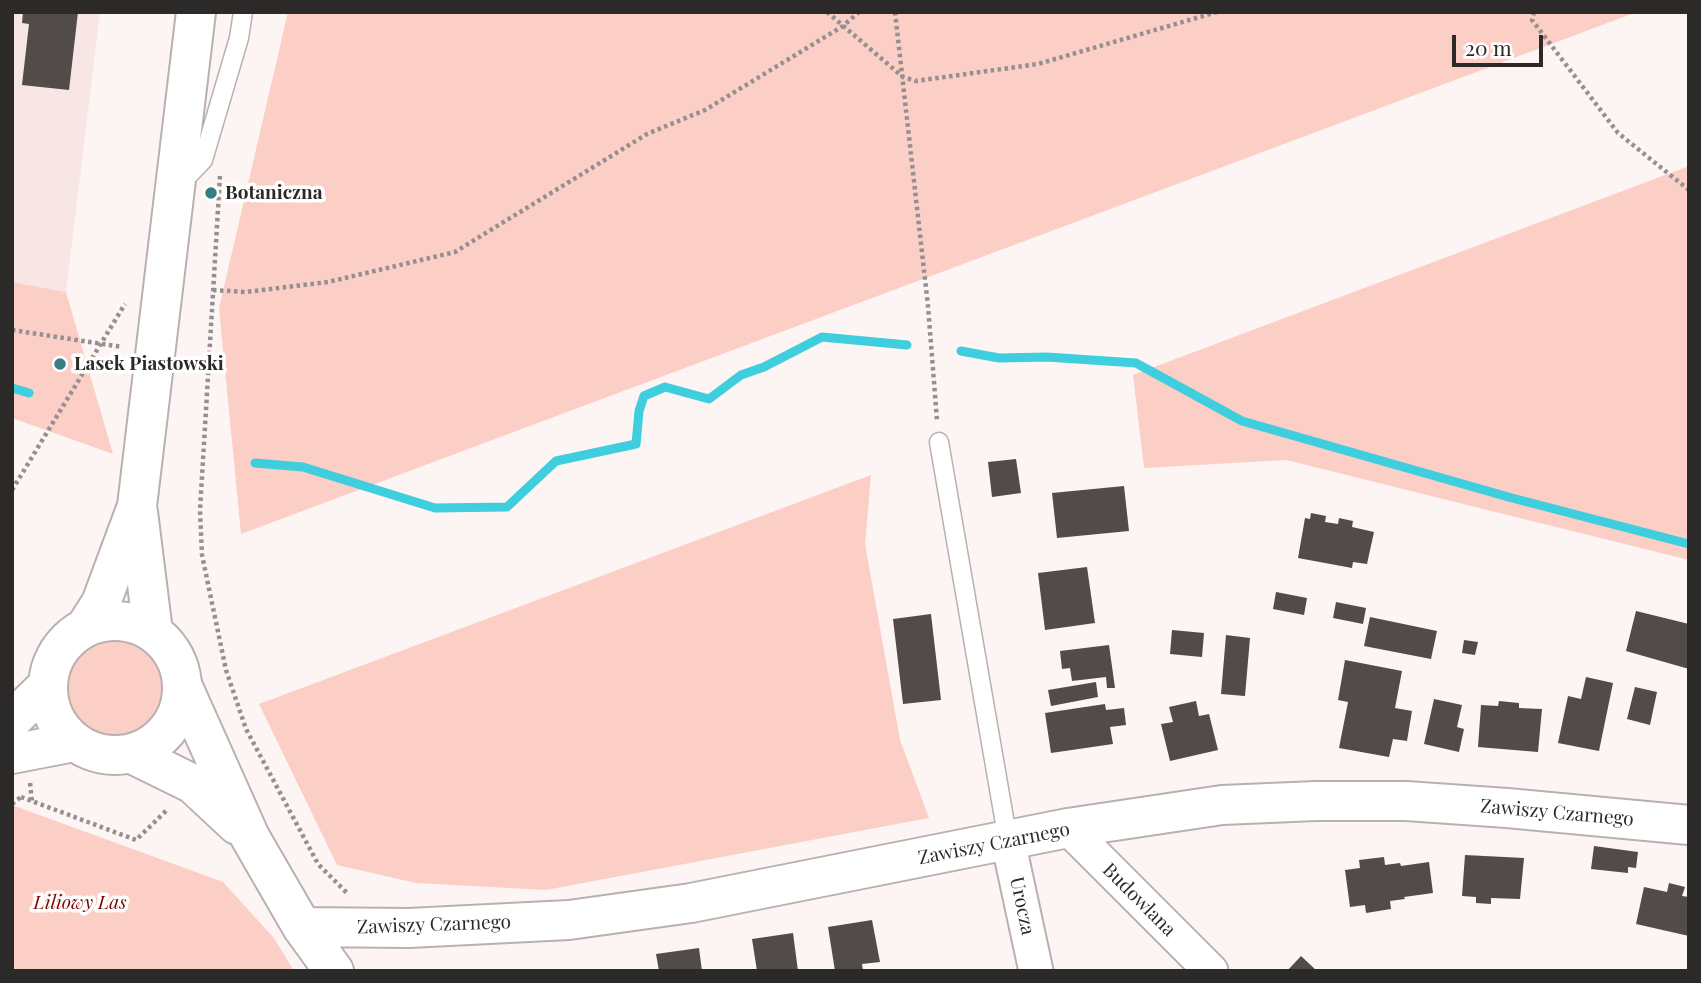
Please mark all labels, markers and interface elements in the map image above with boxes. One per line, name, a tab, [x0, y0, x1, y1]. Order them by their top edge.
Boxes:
scale bar	[1456, 21, 1547, 65]
text: 20 m	[1465, 33, 1512, 61]
place label: Botaniczna	[225, 182, 323, 204]
marker: Botaniczna	[203, 185, 219, 201]
place label: Lasek Piastowski	[74, 353, 224, 375]
marker: Lasek Piastowski	[52, 356, 68, 372]
street label: Zawiszy Czarnego	[1479, 795, 1635, 831]
street label: Zawiszy Czarnego	[916, 818, 1072, 870]
street label: Budowlana	[1098, 859, 1180, 941]
street label: Urocza	[1005, 875, 1039, 937]
park label: Liliowy Las	[34, 892, 126, 914]
street label: Zawiszy Czarnego	[357, 911, 511, 939]

